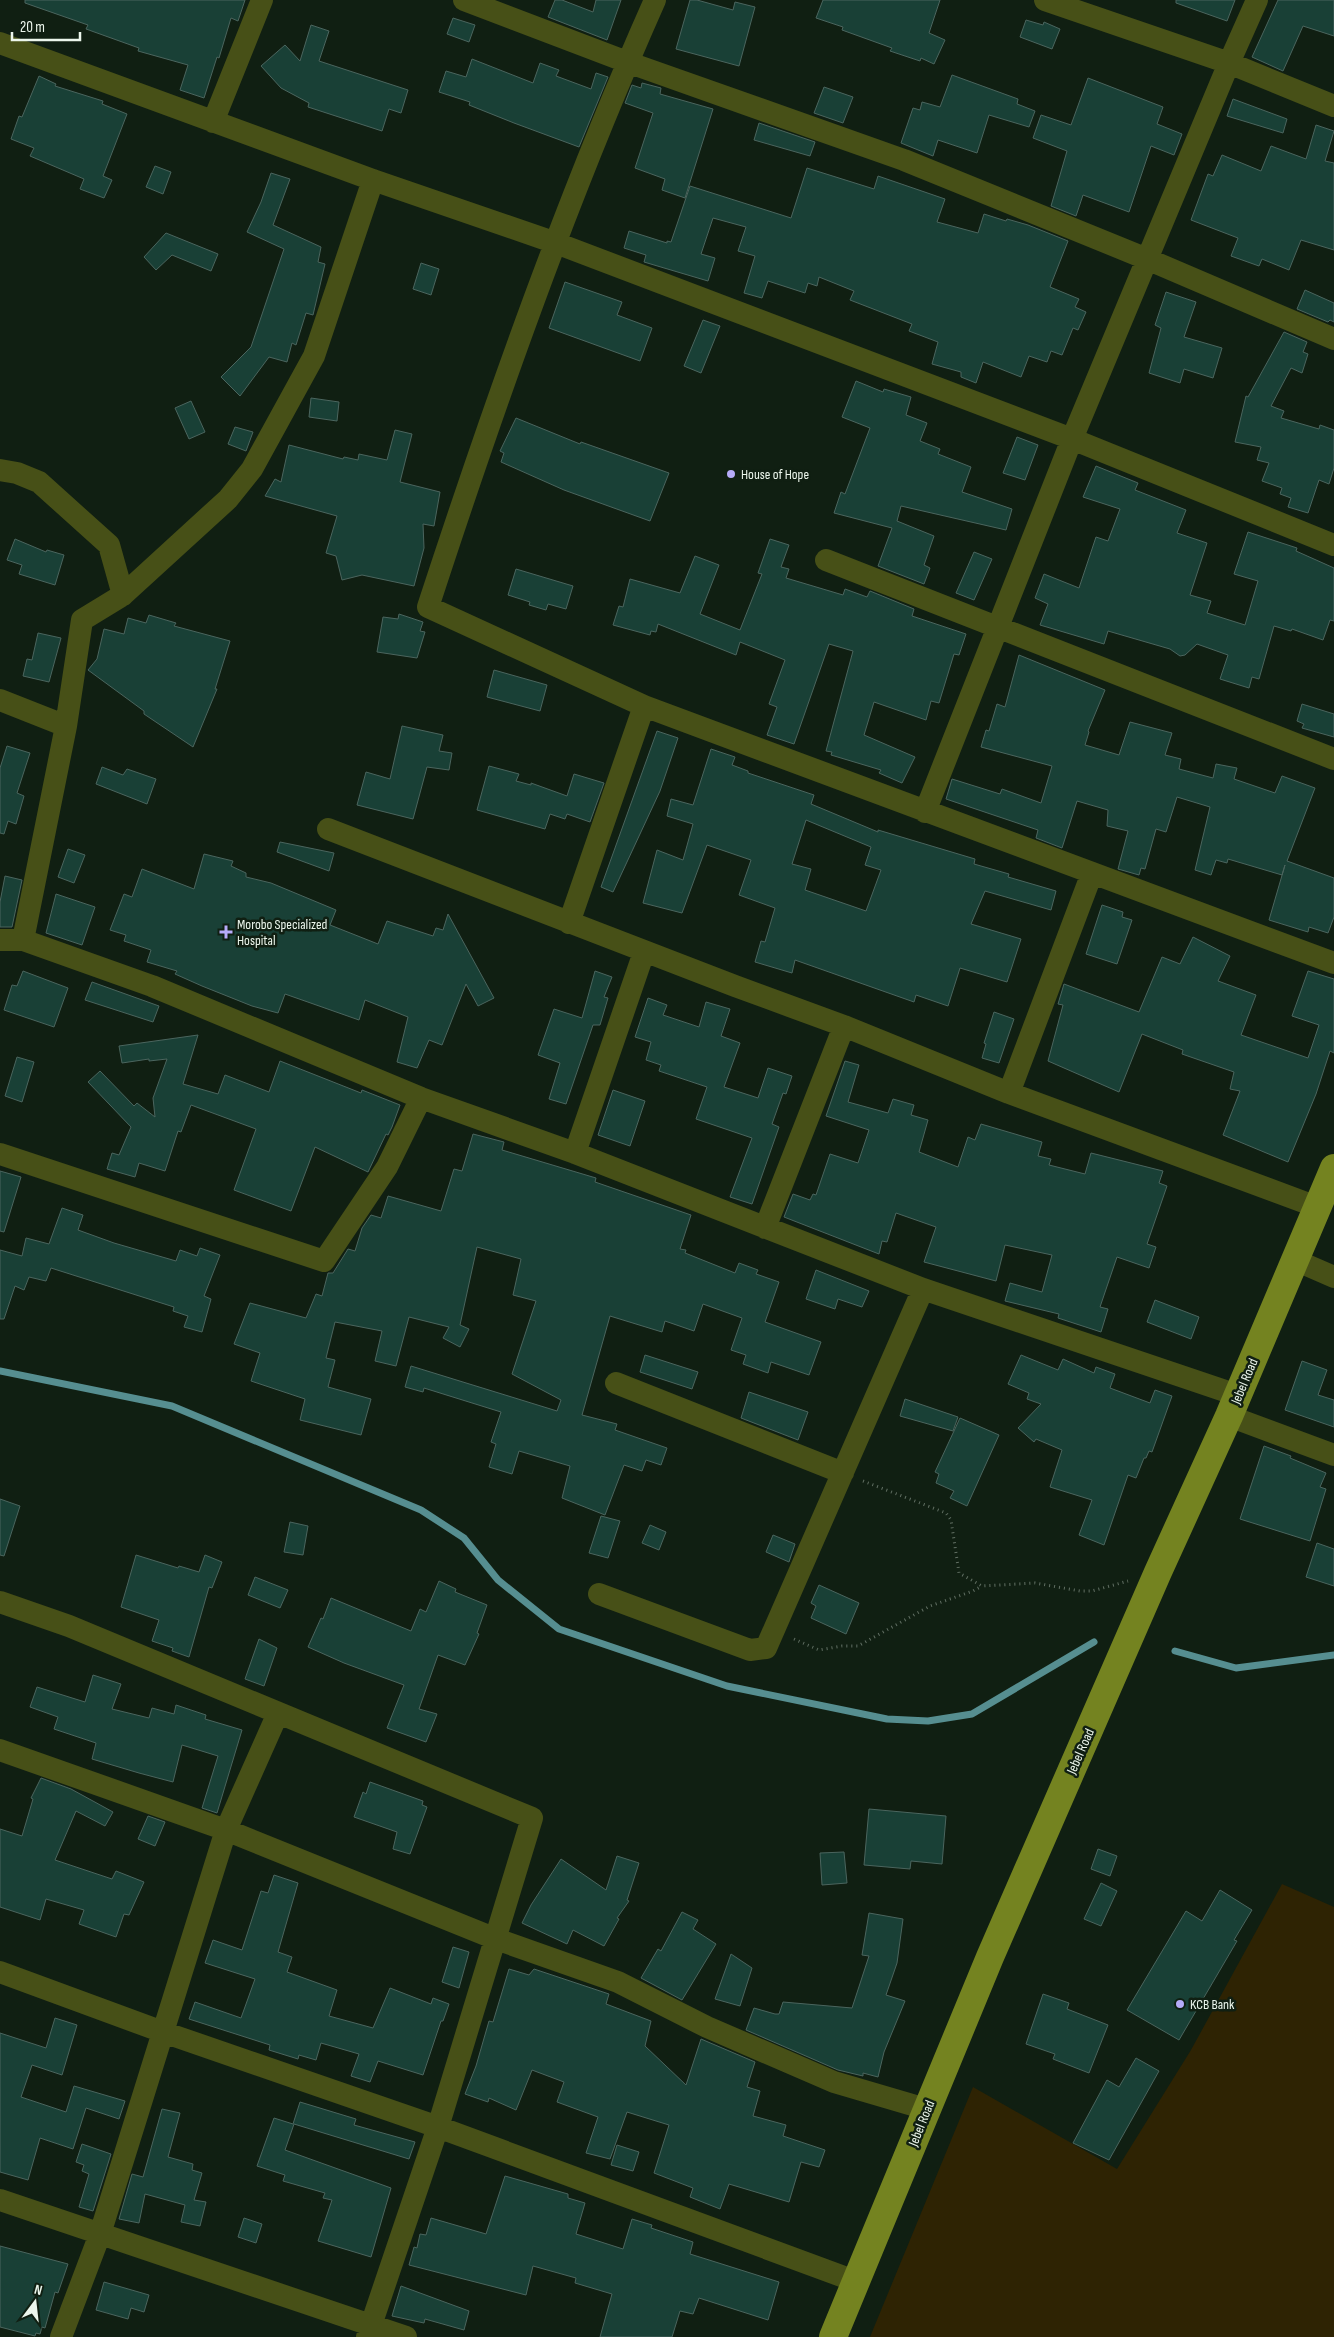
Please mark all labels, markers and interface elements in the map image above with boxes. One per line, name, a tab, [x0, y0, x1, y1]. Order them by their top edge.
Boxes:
scale bar	[12, 10, 80, 42]
text: 20 m	[20, 18, 45, 37]
place label: House of Hope	[741, 466, 809, 483]
marker: House of Hope	[725, 468, 737, 480]
place label: Morobo Specialized Hospital	[237, 916, 328, 949]
marker: Morobo Specialized Hospital	[219, 925, 233, 939]
street label: Jebel Road	[1227, 1356, 1262, 1408]
street label: Jebel Road	[1063, 1726, 1098, 1778]
place label: KCB Bank	[1190, 1996, 1235, 2013]
marker: KCB Bank	[1174, 1998, 1186, 2010]
street label: Jebel Road	[904, 2098, 938, 2150]
north arrow	[10, 2277, 60, 2327]
text: N	[32, 2281, 44, 2299]

